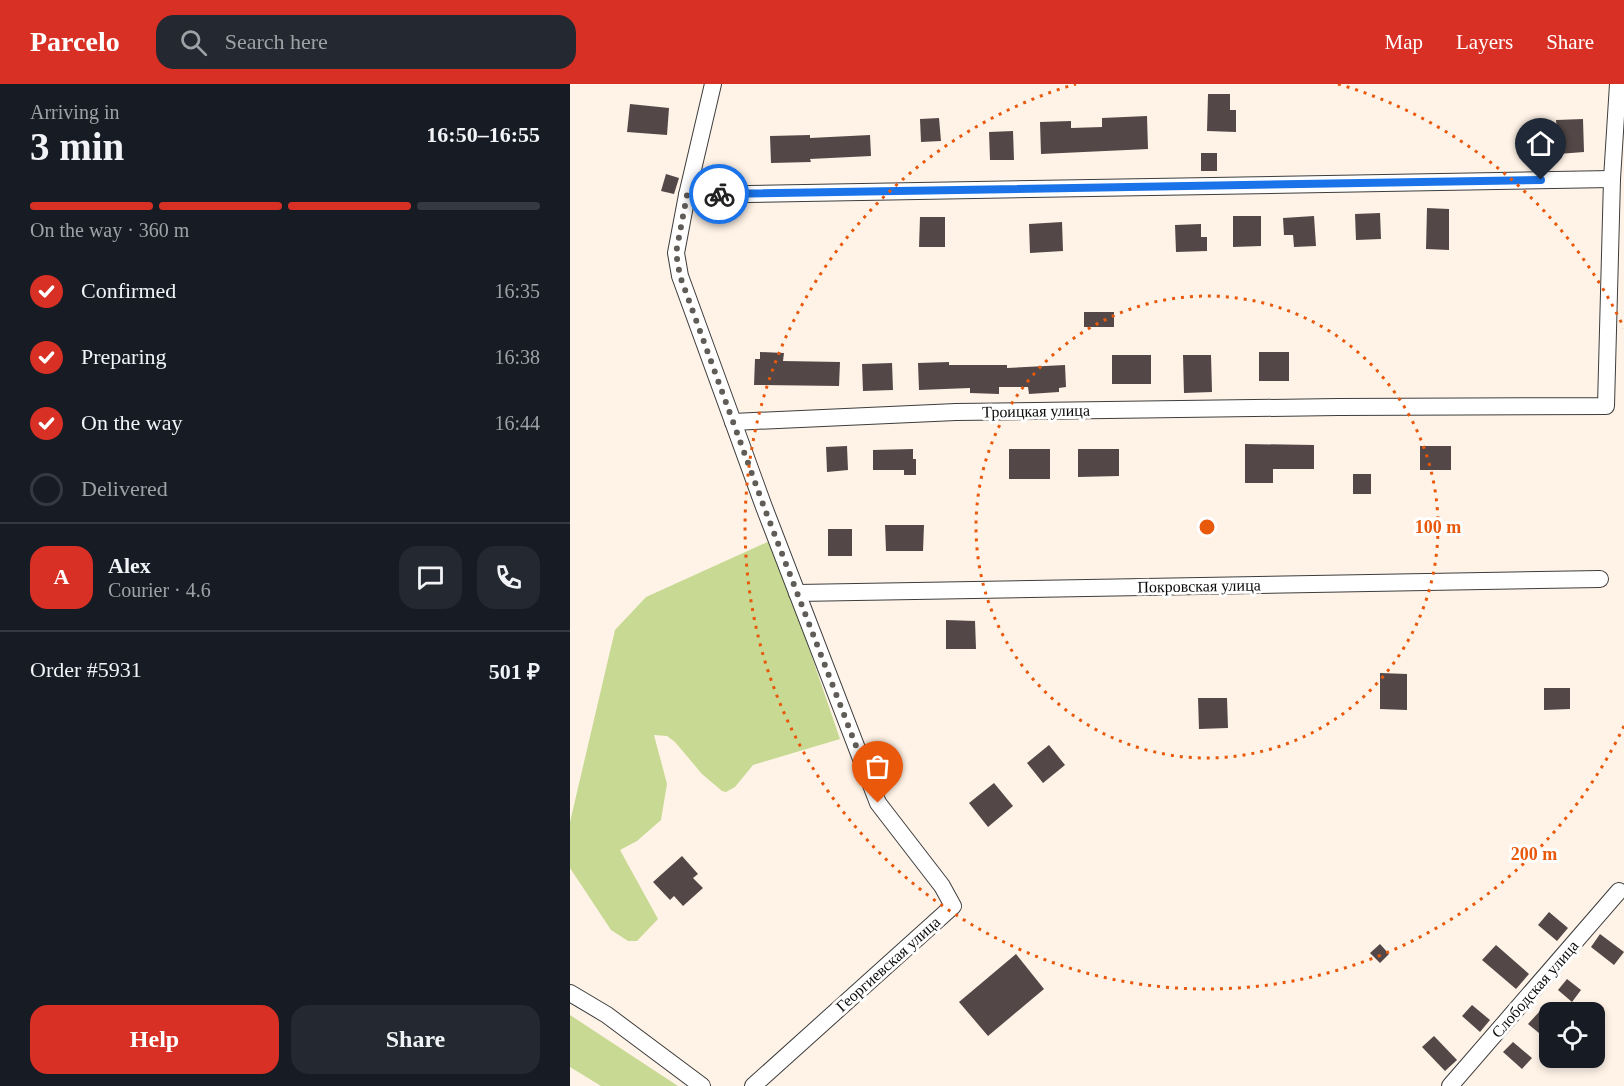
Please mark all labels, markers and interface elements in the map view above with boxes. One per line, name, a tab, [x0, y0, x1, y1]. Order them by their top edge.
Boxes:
search box	[156, 15, 576, 69]
text: Parcelo	[30, 26, 120, 57]
icon: search	[177, 26, 210, 59]
text: Search here	[225, 29, 328, 54]
text: Map	[1385, 30, 1423, 54]
text: Layers	[1456, 30, 1513, 54]
text: Share	[1546, 30, 1594, 54]
text: Arriving in	[30, 101, 119, 123]
pin	[1515, 118, 1566, 180]
text: 16:50–16:55	[426, 122, 540, 147]
text: 3 min	[30, 125, 124, 168]
icon: home	[1524, 127, 1557, 160]
courier	[689, 164, 749, 224]
icon: bike	[703, 178, 736, 211]
text: On the way · 360 m	[30, 219, 189, 241]
icon: check	[30, 275, 63, 308]
text: Confirmed	[81, 278, 176, 303]
text: 16:35	[494, 280, 540, 302]
icon: check	[30, 341, 63, 374]
text: Preparing	[81, 344, 167, 369]
text: 16:38	[494, 346, 540, 368]
street label: Троицкая улица	[982, 402, 1090, 421]
icon: check	[30, 407, 63, 440]
text: On the way	[81, 410, 182, 435]
text: 16:44	[494, 412, 540, 434]
text: Delivered	[81, 476, 168, 501]
centre of rings	[1197, 517, 1217, 537]
text: 100 m	[1415, 517, 1461, 537]
button: chat	[399, 546, 462, 609]
button: phone	[477, 546, 540, 609]
text: Alex	[108, 553, 151, 578]
text: A	[54, 564, 69, 589]
street label: Покровская улица	[1137, 576, 1261, 597]
text: Courier · 4.6	[108, 579, 211, 601]
text: Order #5931	[30, 657, 142, 682]
text: 501 ₽	[489, 659, 540, 684]
pin	[852, 741, 903, 803]
icon: bag	[861, 750, 894, 783]
text: 200 m	[1511, 844, 1557, 864]
street label: Георгиевская улица	[833, 913, 944, 1016]
street label: Слободская улица	[1488, 937, 1583, 1042]
map controls	[1539, 1002, 1605, 1068]
button: locate	[1539, 1002, 1605, 1068]
button: Help	[30, 1005, 279, 1074]
button: Share	[291, 1005, 540, 1074]

